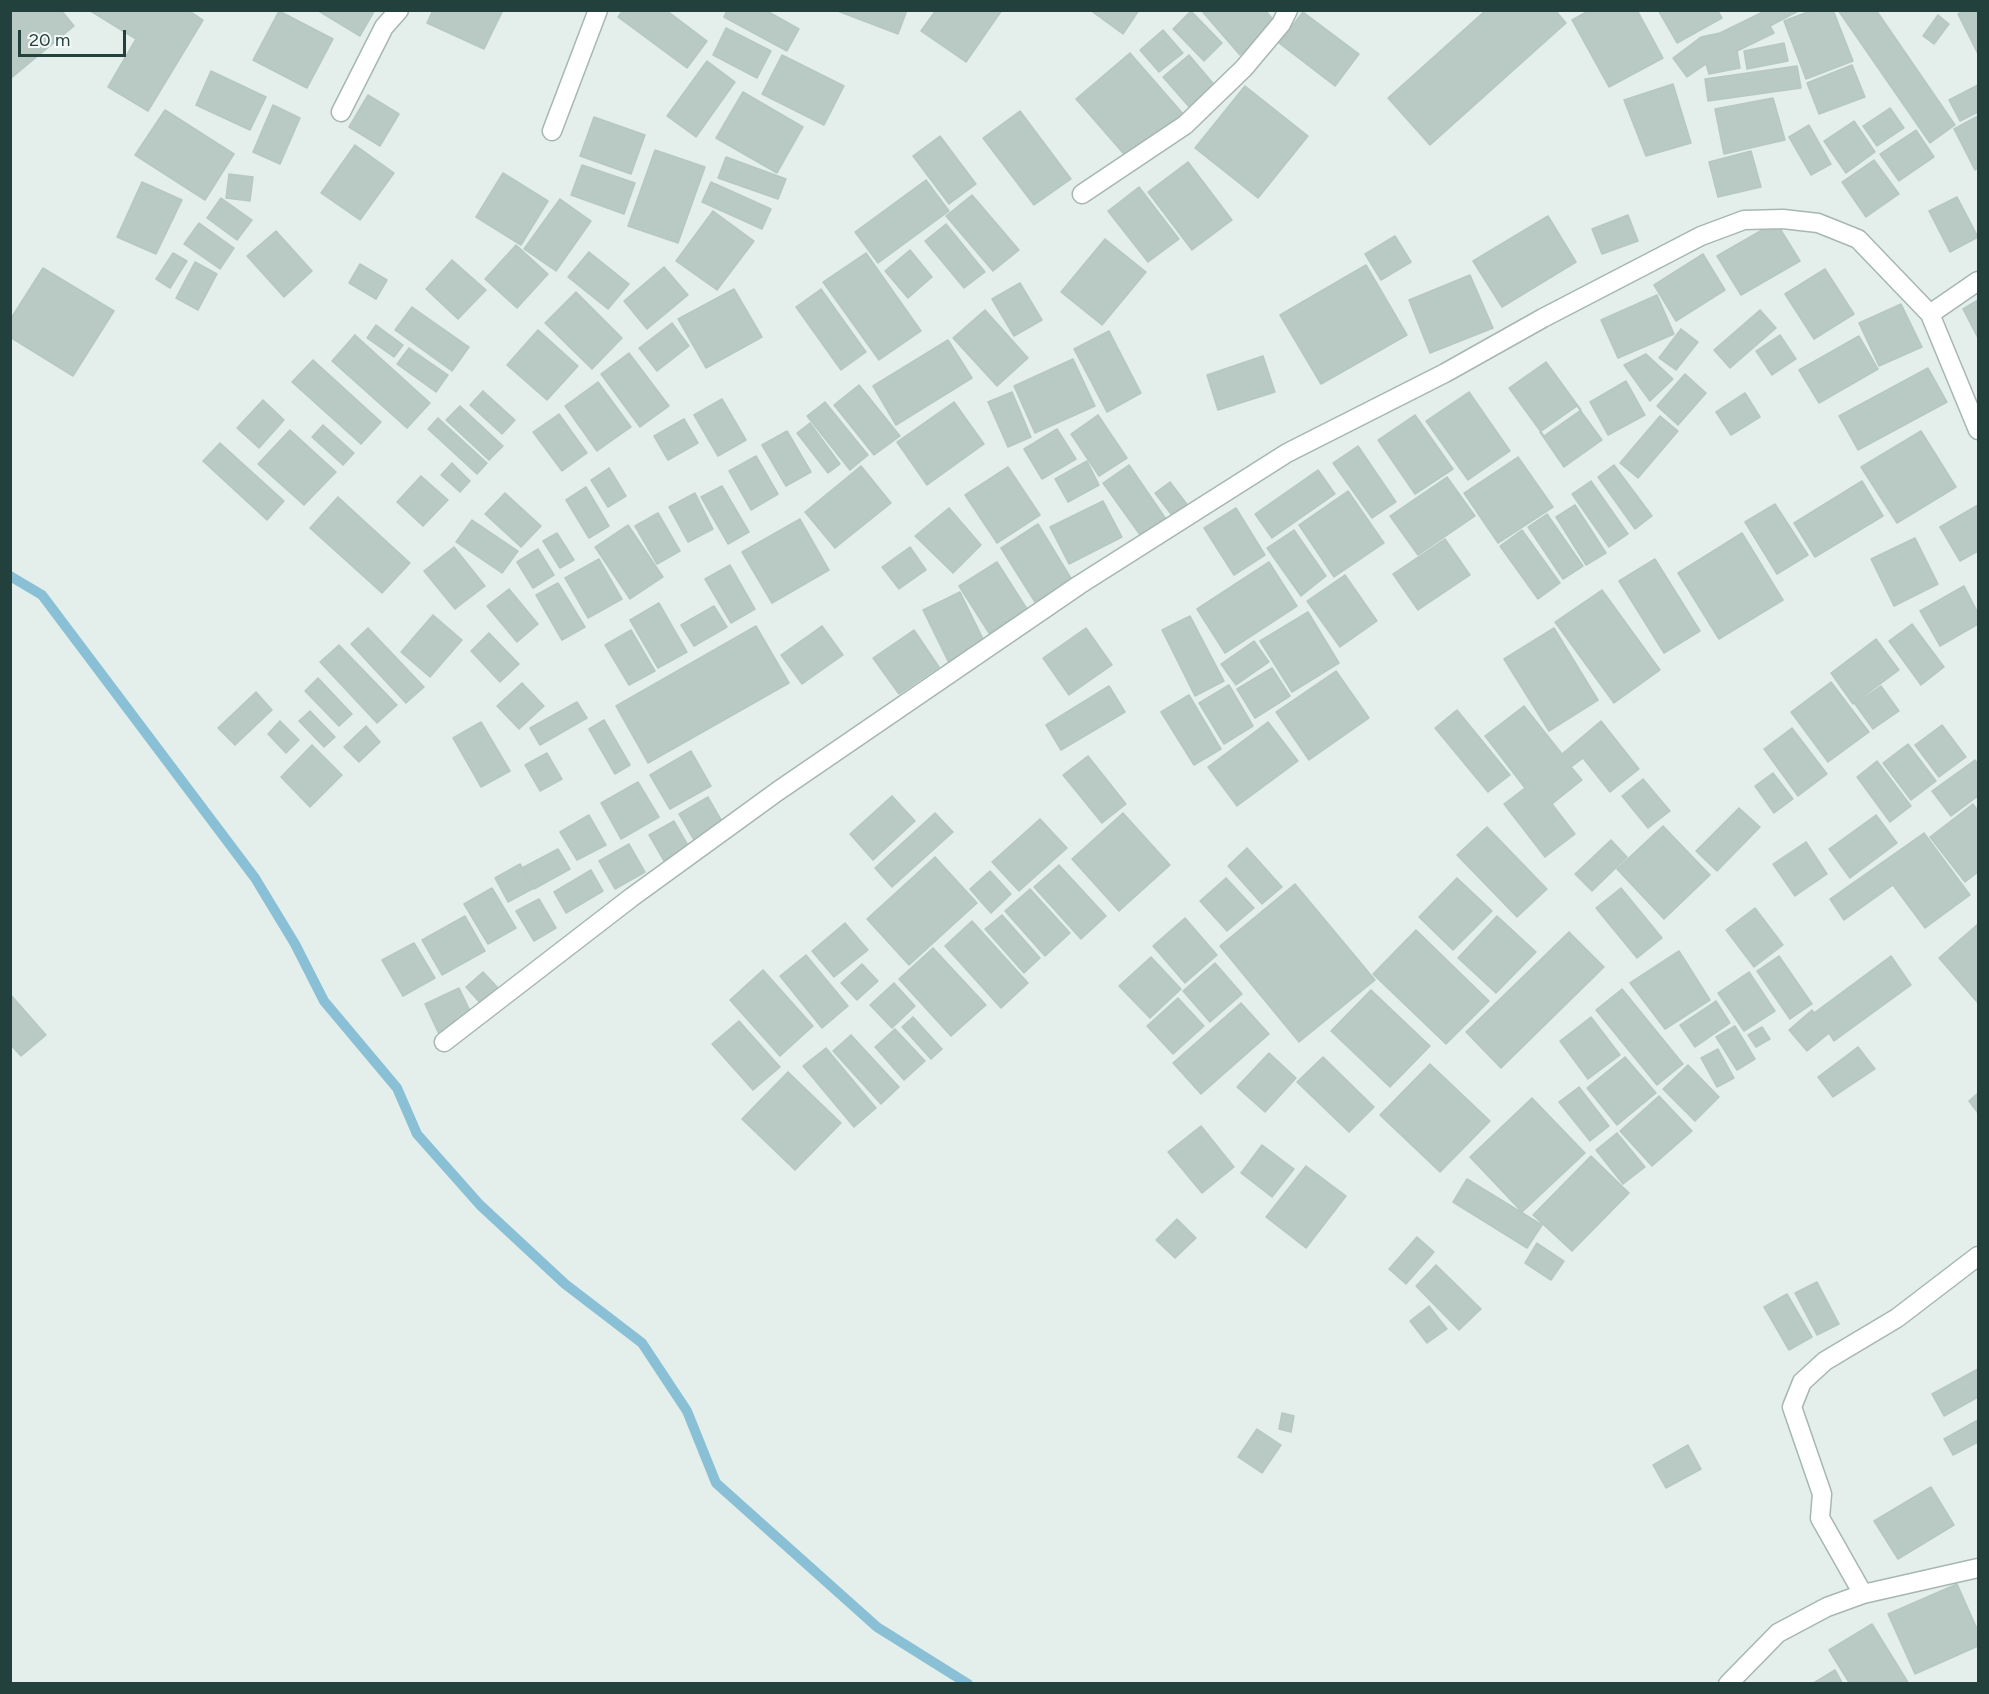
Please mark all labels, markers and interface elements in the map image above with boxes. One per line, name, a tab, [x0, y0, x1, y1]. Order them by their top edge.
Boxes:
scale bar	[21, 18, 129, 56]
text: 20 m	[29, 29, 70, 51]

